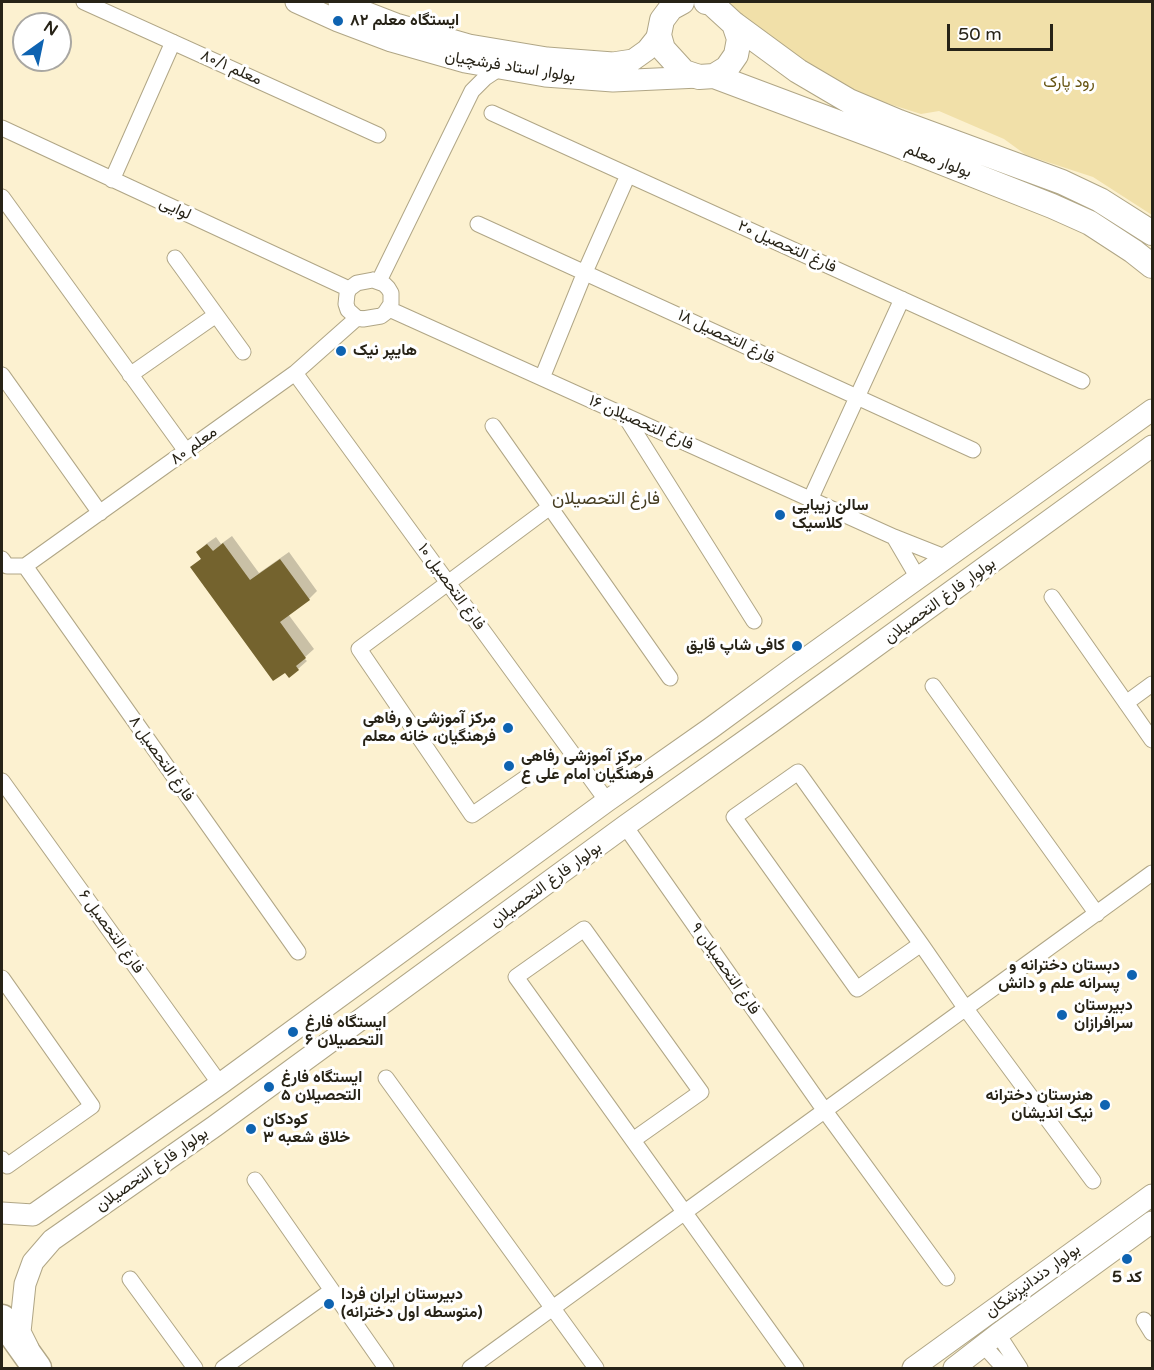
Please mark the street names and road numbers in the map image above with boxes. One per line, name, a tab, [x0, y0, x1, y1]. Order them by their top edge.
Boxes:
street label: معلم ۸۰/۱	[197, 46, 265, 90]
street label: بولوار استاد فرشچیان	[443, 47, 577, 87]
street label: بولوار معلم	[902, 140, 974, 182]
street label: لوایی	[156, 193, 194, 225]
street label: فارغ التحصیل ۲۰	[735, 217, 839, 277]
street label: فارغ التحصیل ۱۸	[674, 306, 778, 368]
street label: فارغ التحصیلان ۱۶	[586, 391, 696, 455]
street label: معلم ۸۰	[167, 423, 221, 469]
street label: فارغ التحصیل ۱۰	[413, 540, 489, 634]
street label: بولوار فارغ التحصیلان	[881, 554, 999, 648]
street label: فارغ التحصیل ۸	[124, 712, 198, 806]
street label: بولوار فارغ التحصیلان	[487, 838, 605, 932]
street label: فارغ التحصیل ۶	[74, 886, 148, 978]
street label: فارغ التحصیلان ۹	[686, 919, 764, 1019]
street label: بولوار فارغ التحصیلان	[92, 1124, 212, 1216]
street label: بولوار دندانپزشکان	[982, 1240, 1084, 1322]

